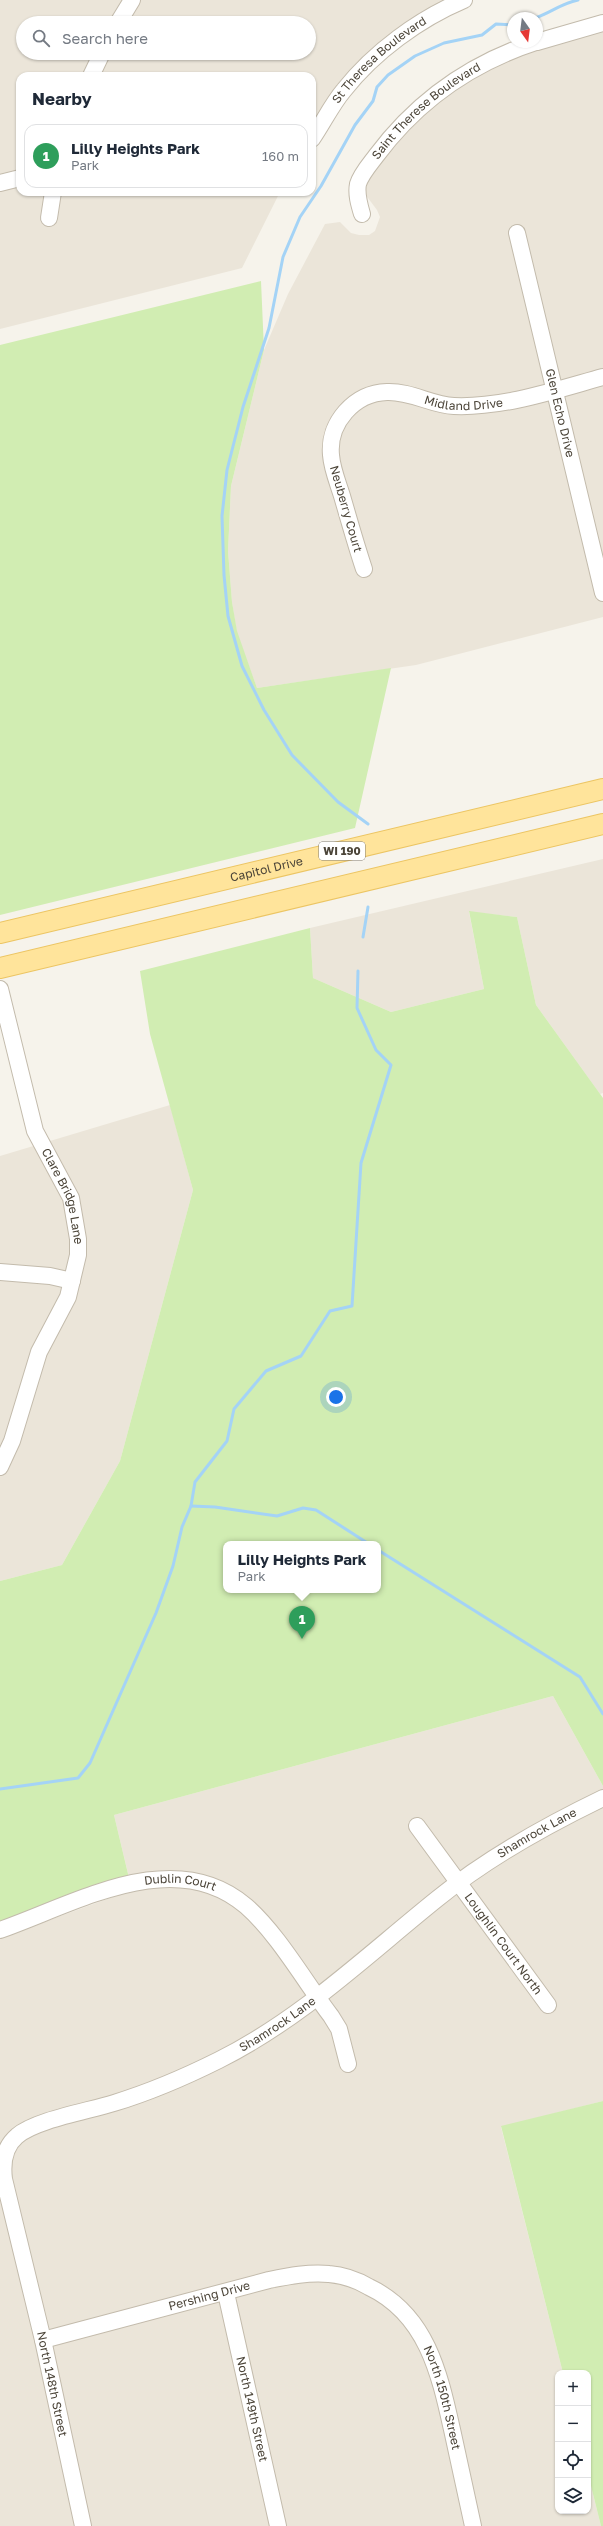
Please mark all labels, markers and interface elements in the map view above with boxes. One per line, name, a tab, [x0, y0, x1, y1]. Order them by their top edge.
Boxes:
north arrow	[507, 12, 543, 48]
street label: St Theresa Boulevard	[328, 13, 429, 106]
search box	[16, 16, 316, 60]
icon: search	[30, 27, 52, 49]
text: Search here	[62, 29, 148, 47]
street label: Saint Therese Boulevard	[368, 59, 483, 162]
text: Nearby	[32, 88, 92, 109]
text: Lilly Heights Park	[71, 139, 200, 157]
text: 1	[43, 148, 49, 164]
text: 160 m	[262, 148, 299, 164]
text: Park	[71, 157, 99, 173]
street label: Glen Echo Drive	[543, 367, 578, 459]
street label: Midland Drive	[423, 392, 504, 413]
street label: Neuberry Court	[327, 464, 366, 554]
road number: WI 190	[319, 842, 365, 860]
street label: Capitol Drive	[229, 853, 304, 885]
street label: Clare Bridge Lane	[39, 1145, 86, 1244]
your location	[326, 1387, 346, 1407]
popup	[223, 1541, 381, 1593]
text: Lilly Heights Park	[237, 1550, 367, 1568]
text: Park	[237, 1568, 266, 1584]
pin: 1	[289, 1606, 315, 1639]
street label: Shamrock Lane	[494, 1804, 579, 1861]
street label: Dublin Court	[143, 1871, 219, 1894]
street label: Loughlin Court North	[461, 1890, 546, 1997]
street label: Shamrock Lane	[236, 1993, 318, 2055]
street label: Pershing Drive	[167, 2277, 252, 2313]
street label: North 148th Street	[34, 2330, 71, 2438]
street label: North 150th Street	[421, 2343, 464, 2451]
street label: North 149th Street	[233, 2355, 271, 2463]
map controls	[555, 2370, 591, 2514]
button: +	[555, 2370, 591, 2406]
button: −	[555, 2406, 591, 2442]
button: locate	[555, 2442, 591, 2478]
button: layers	[555, 2478, 591, 2514]

